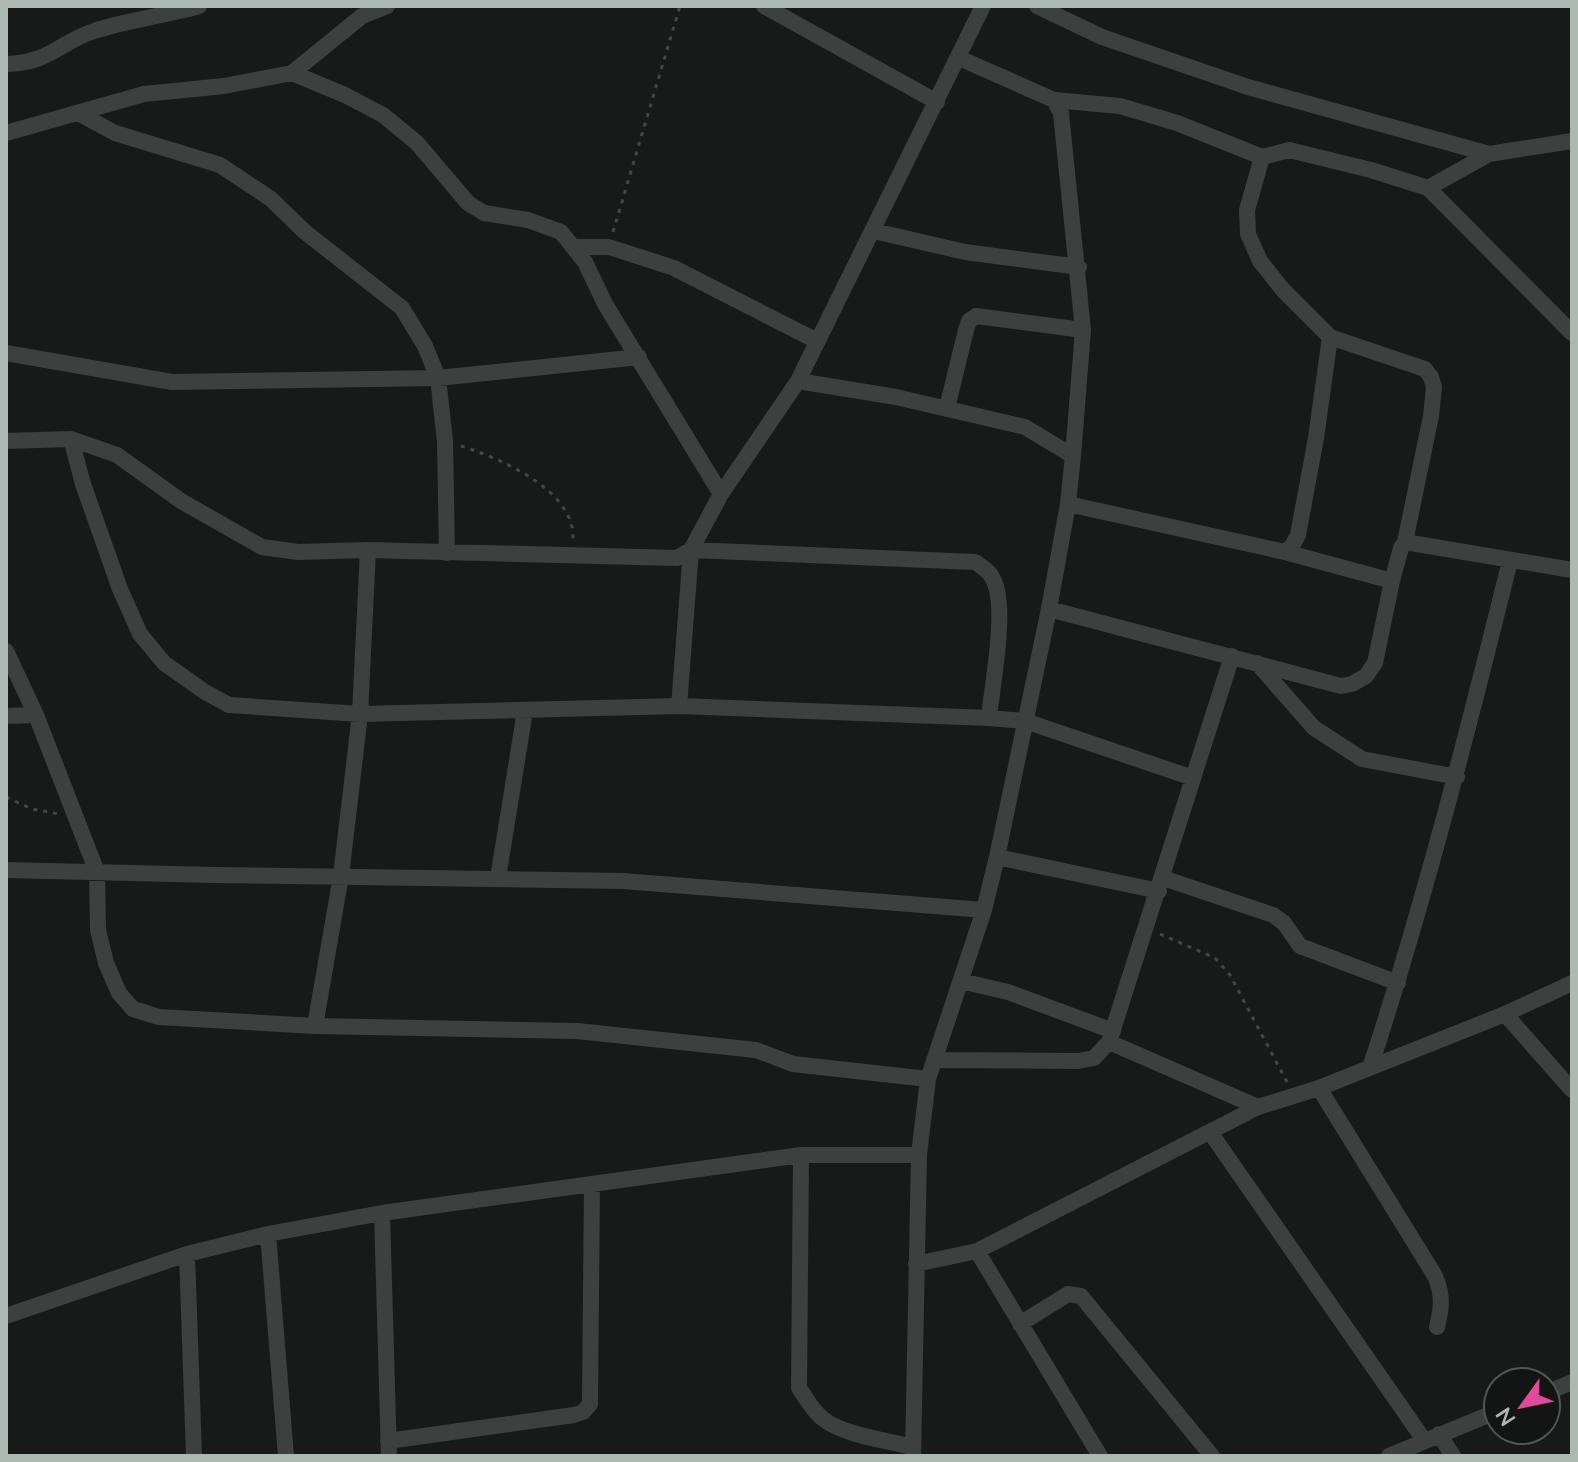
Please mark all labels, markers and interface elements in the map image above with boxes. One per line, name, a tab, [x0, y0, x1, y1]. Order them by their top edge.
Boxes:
north arrow	[1482, 1366, 1562, 1446]
text: N	[1489, 1401, 1523, 1431]

